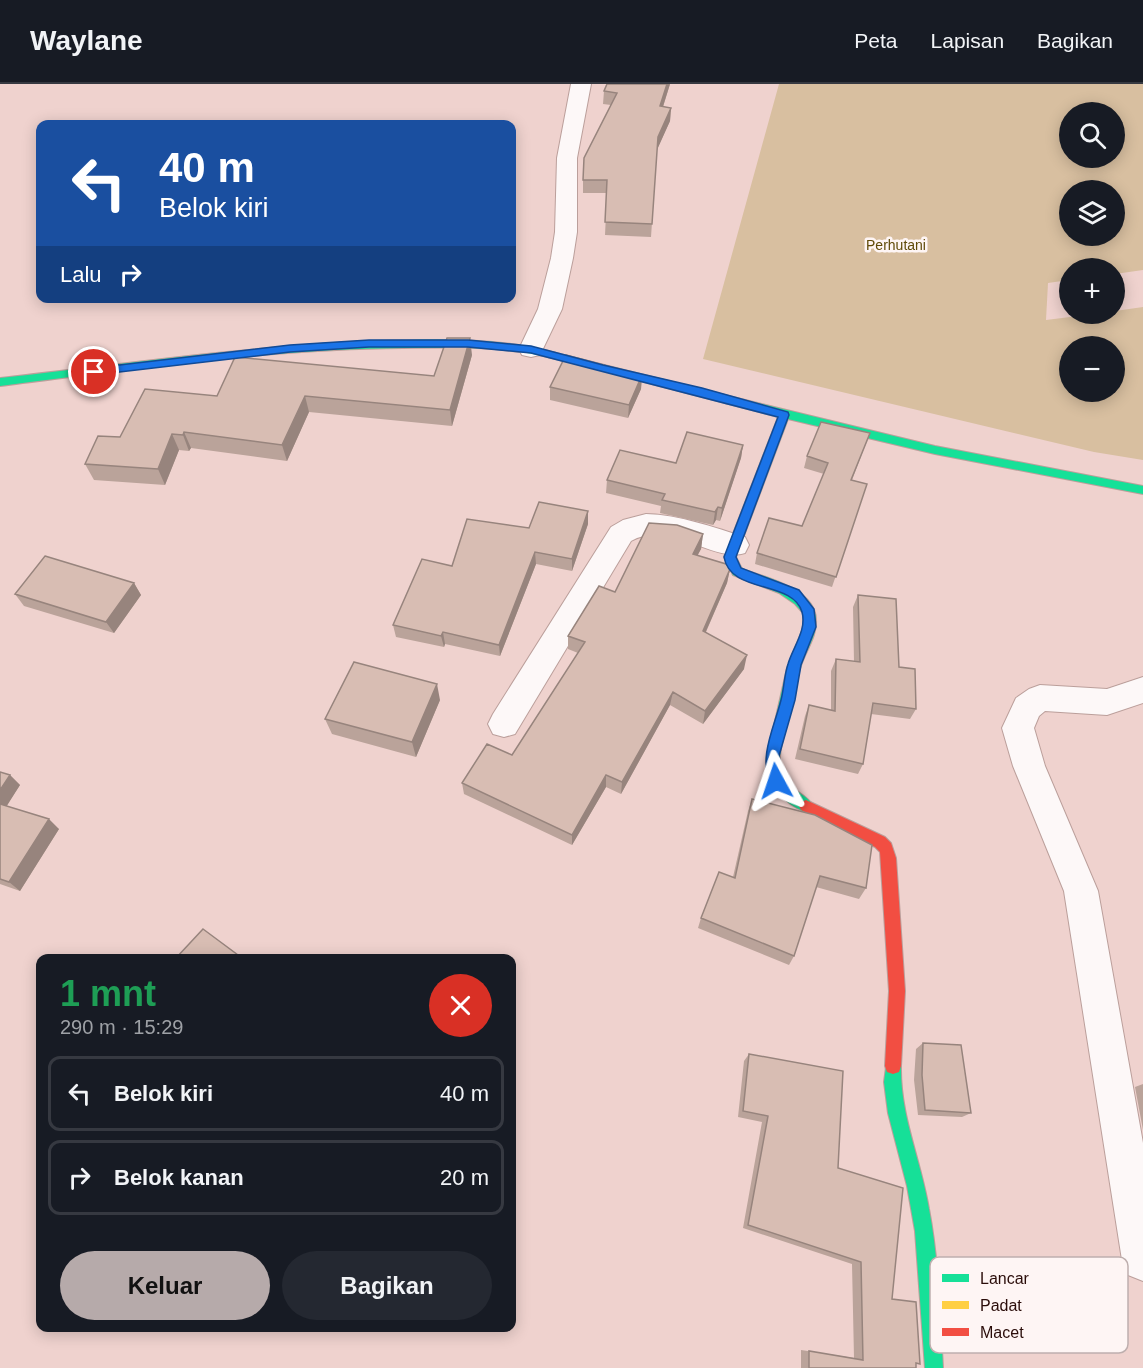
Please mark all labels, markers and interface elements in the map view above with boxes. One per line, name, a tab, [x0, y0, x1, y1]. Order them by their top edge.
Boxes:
text: Waylane	[30, 25, 143, 56]
text: Peta	[854, 29, 898, 52]
text: Lapisan	[931, 29, 1004, 52]
text: Bagikan	[1037, 29, 1113, 52]
map controls	[1059, 102, 1125, 402]
button: search	[1059, 102, 1125, 168]
icon: left	[60, 144, 138, 222]
text: 40 m	[159, 144, 255, 191]
button: layers	[1059, 180, 1125, 246]
text: Belok kiri	[159, 193, 269, 223]
park label: Perhutani	[866, 237, 926, 253]
icon: right	[114, 258, 147, 291]
button: +	[1059, 258, 1125, 324]
text: Lalu	[60, 262, 102, 287]
button: −	[1059, 336, 1125, 402]
pin	[68, 346, 119, 397]
icon: arrive	[77, 355, 110, 388]
position arrow	[744, 749, 808, 813]
text: 1 mnt	[60, 973, 156, 1014]
button: close	[429, 974, 492, 1037]
text: 290 m · 15:29	[60, 1016, 183, 1038]
icon: left	[63, 1077, 96, 1110]
text: Belok kiri	[114, 1081, 213, 1106]
text: 40 m	[440, 1081, 489, 1106]
icon: right	[63, 1161, 96, 1194]
text: Belok kanan	[114, 1165, 244, 1190]
text: 20 m	[440, 1165, 489, 1190]
button: Keluar	[60, 1251, 270, 1320]
button: Bagikan	[282, 1251, 492, 1320]
legend	[930, 1257, 1128, 1353]
text: Lancar	[980, 1270, 1030, 1287]
text: Padat	[980, 1297, 1022, 1314]
text: Macet	[980, 1324, 1024, 1341]

